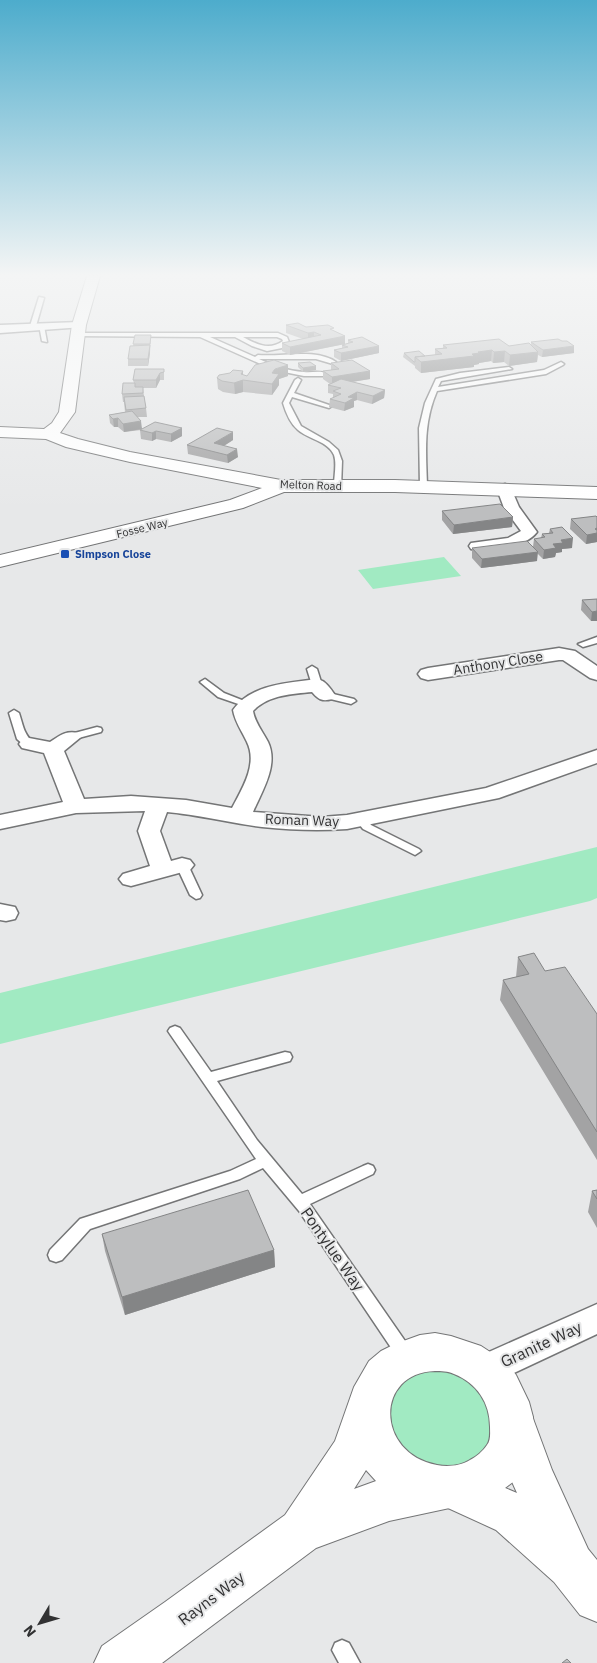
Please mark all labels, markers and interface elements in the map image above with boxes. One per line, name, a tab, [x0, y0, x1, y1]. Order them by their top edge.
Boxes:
street label: Melton Road	[280, 477, 342, 493]
street label: Fosse Way	[115, 515, 170, 541]
place label: Simpson Close	[75, 547, 151, 561]
marker: Simpson Close	[59, 548, 71, 560]
street label: Anthony Close	[452, 647, 544, 679]
street label: Roman Way	[265, 810, 339, 830]
street label: Pontylue Way	[297, 1203, 369, 1295]
street label: Granite Way	[497, 1317, 585, 1371]
street label: Rayns Way	[174, 1567, 248, 1629]
north arrow	[15, 1598, 65, 1648]
text: N	[20, 1621, 40, 1641]

